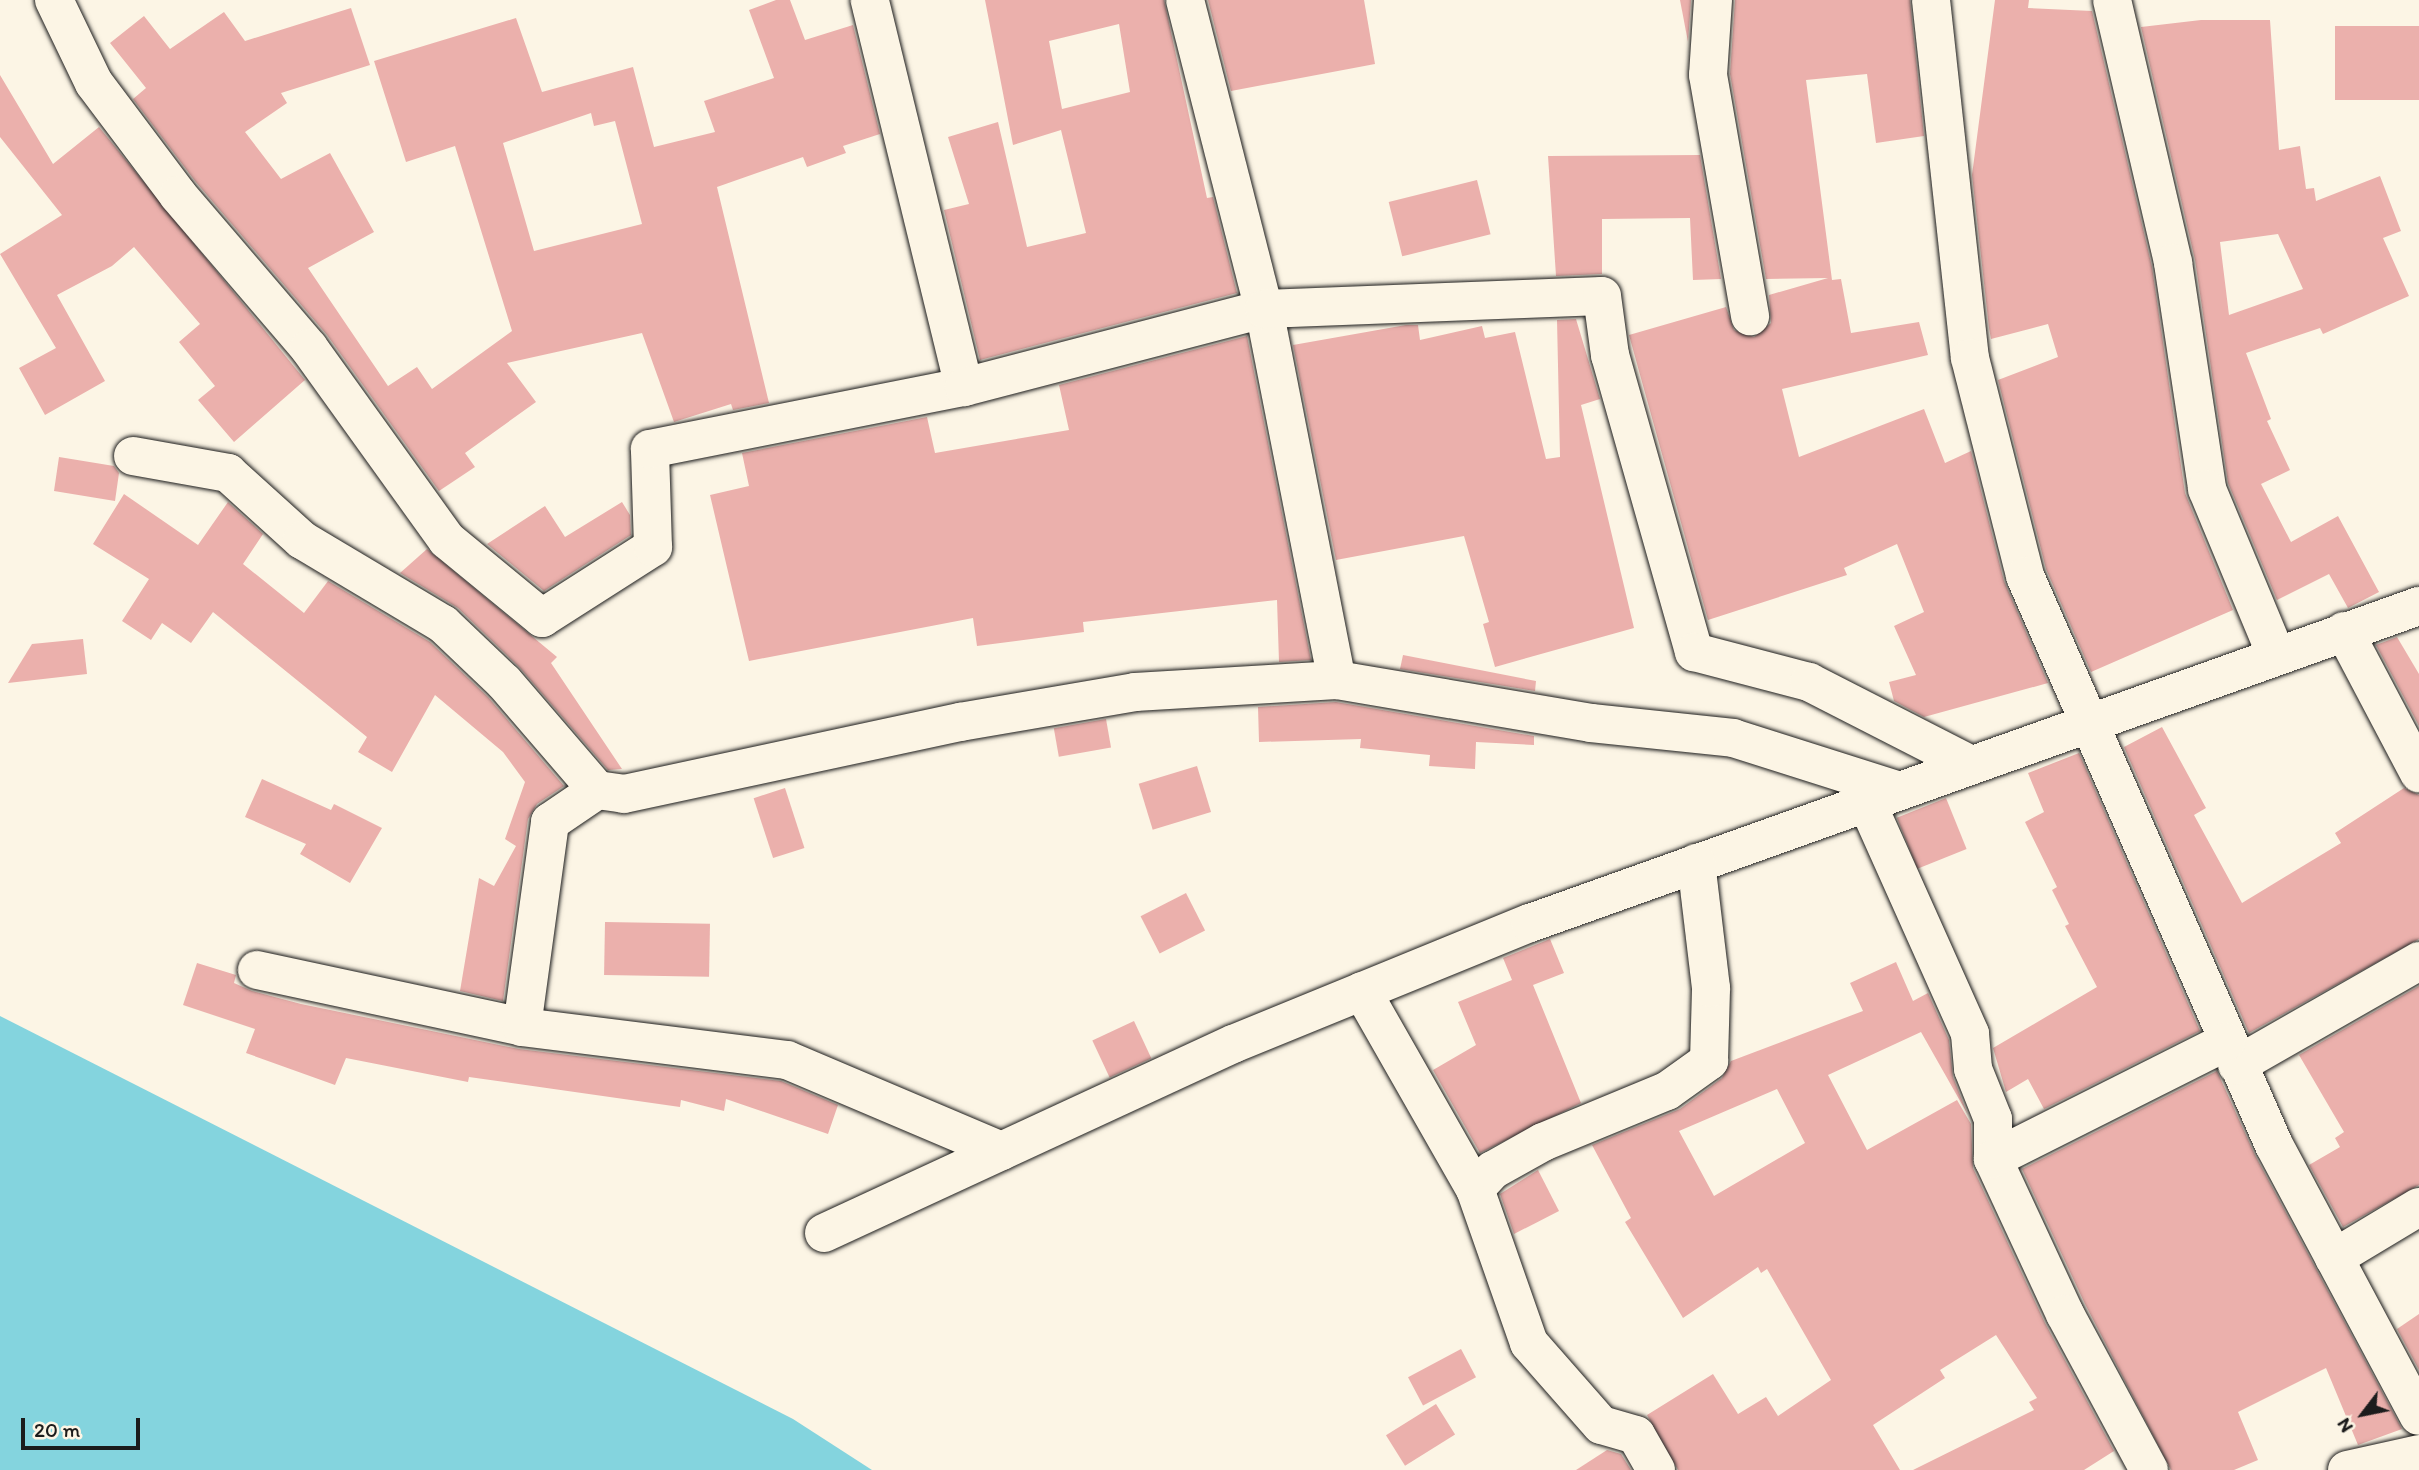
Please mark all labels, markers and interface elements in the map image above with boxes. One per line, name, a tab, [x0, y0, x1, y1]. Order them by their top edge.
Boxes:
north arrow	[2328, 1379, 2398, 1449]
scale bar	[24, 1404, 144, 1448]
text: N	[2332, 1414, 2358, 1437]
text: 20 m	[34, 1417, 80, 1442]

